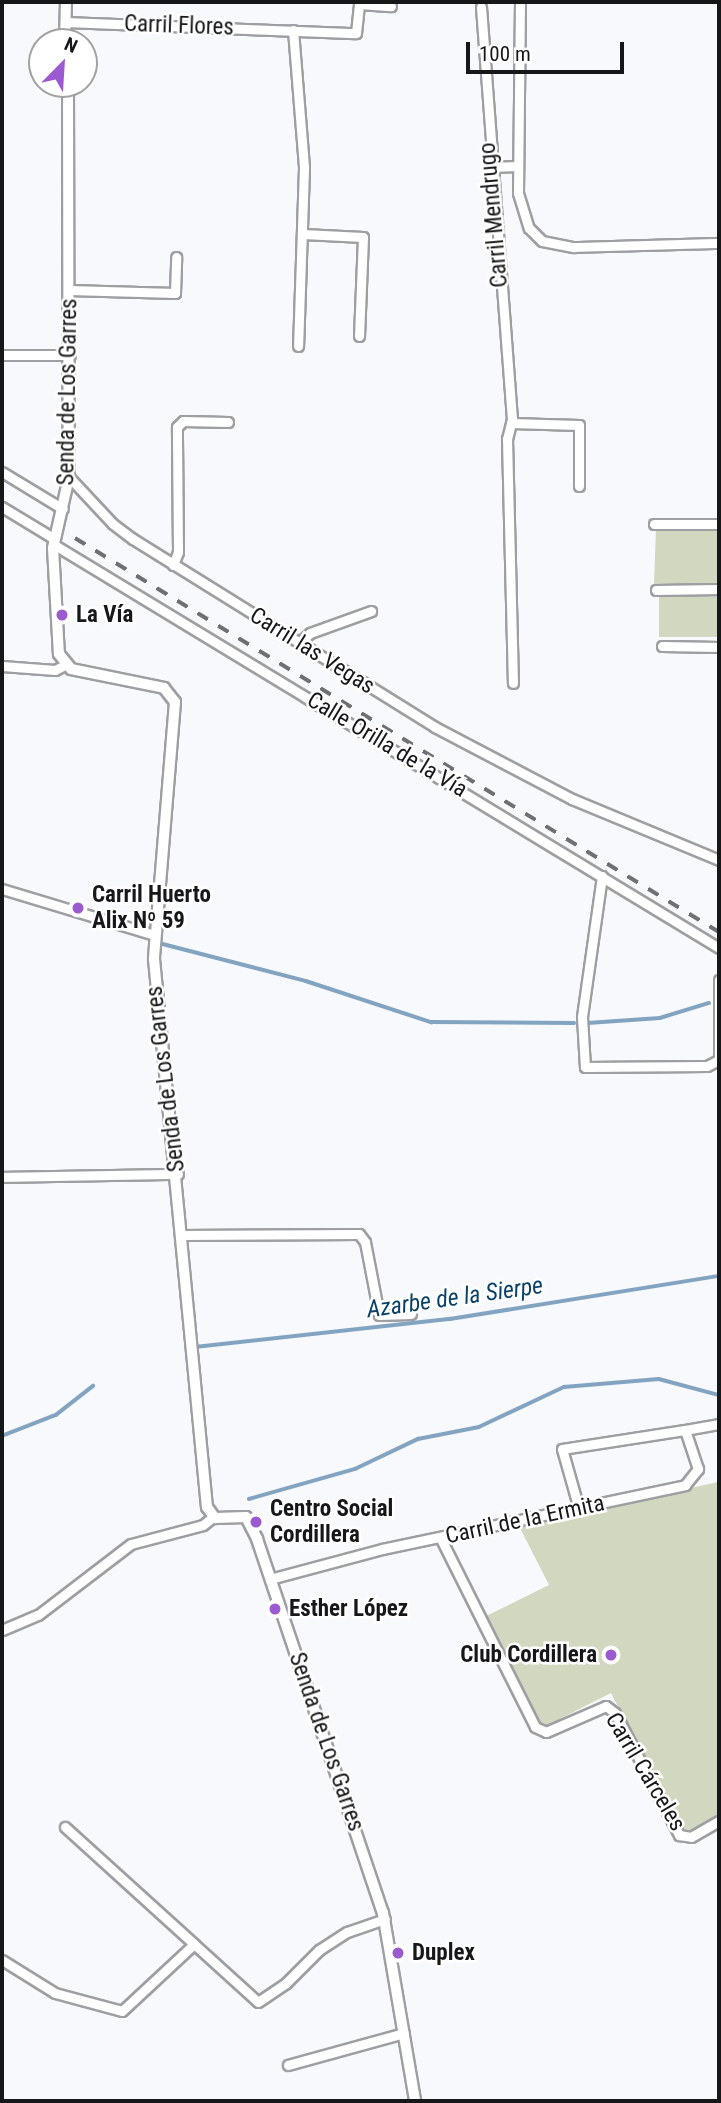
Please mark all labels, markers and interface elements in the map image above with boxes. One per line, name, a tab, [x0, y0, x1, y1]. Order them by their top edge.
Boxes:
street label: Carril Flores	[124, 10, 234, 42]
north arrow	[28, 28, 98, 98]
scale bar	[469, 28, 626, 72]
text: N	[61, 32, 81, 58]
text: 100 m	[479, 42, 531, 66]
street label: Carril Mendrugo	[474, 141, 514, 289]
street label: Senda de Los Garres	[53, 298, 83, 486]
place label: La Vía	[76, 601, 133, 629]
street label: Carril las Vegas	[244, 602, 380, 700]
marker: La Vía	[54, 607, 70, 623]
street label: Calle Orilla de la Vía	[302, 686, 472, 804]
place label: Carril Huerto Alix Nº 59	[92, 881, 211, 935]
marker: Carril Huerto Alix Nº 59	[70, 900, 86, 916]
street label: Senda de Los Garres	[141, 985, 191, 1173]
water label: Azarbe de la Sierpe	[365, 1271, 545, 1325]
street label: Carril de la Ermita	[443, 1490, 607, 1550]
place label: Centro Social Cordillera	[270, 1495, 393, 1549]
marker: Centro Social Cordillera	[248, 1514, 264, 1530]
place label: Esther López	[289, 1595, 408, 1623]
marker: Esther López	[267, 1601, 283, 1617]
place label: Club Cordillera	[460, 1641, 597, 1669]
marker: Club Cordillera	[603, 1647, 619, 1663]
street label: Senda de Los Garres	[283, 1649, 369, 1835]
street label: Carril Cárceles	[599, 1708, 691, 1836]
place label: Duplex	[412, 1939, 475, 1967]
marker: Duplex	[390, 1945, 406, 1961]

